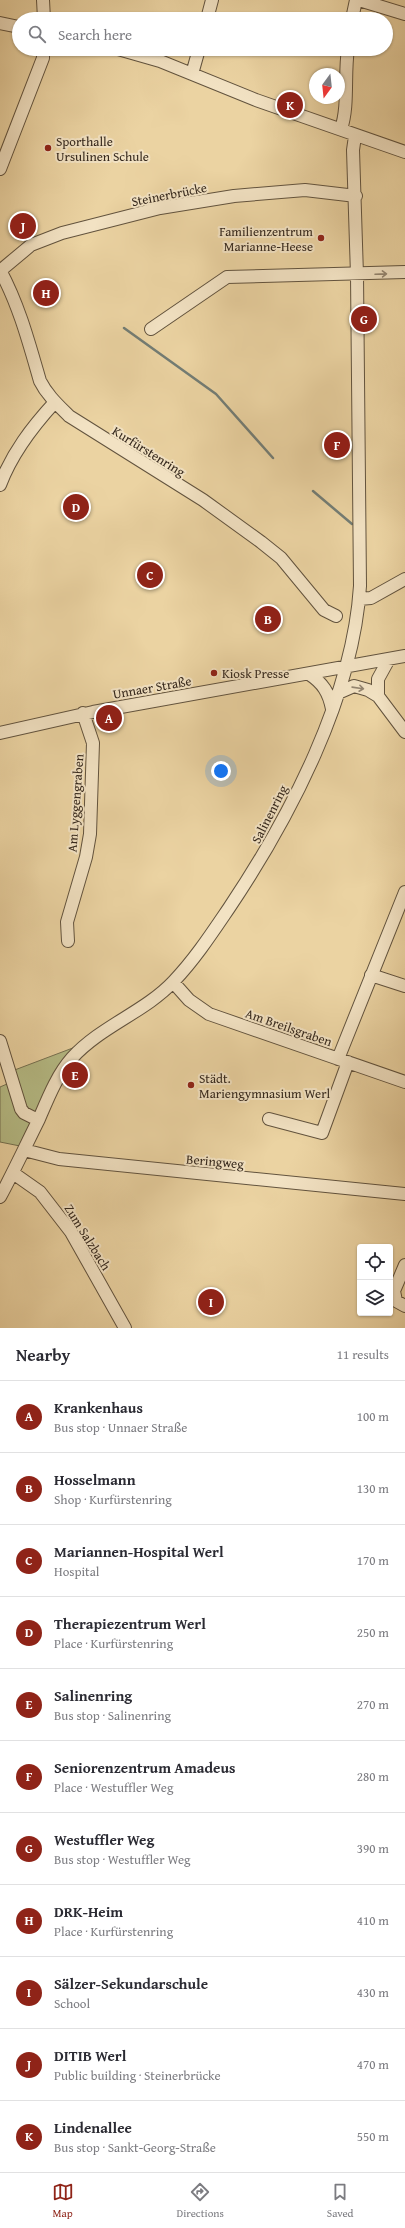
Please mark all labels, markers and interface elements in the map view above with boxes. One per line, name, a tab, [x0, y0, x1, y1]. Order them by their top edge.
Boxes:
search box	[12, 12, 393, 56]
icon: search	[26, 23, 48, 45]
text: Search here	[58, 24, 132, 45]
north arrow	[309, 68, 345, 104]
pin: K	[277, 90, 303, 120]
place label: Sporthalle Ursulinen Schule	[56, 132, 149, 166]
marker: Sporthalle Ursulinen Schule	[43, 143, 53, 153]
street label: Steinerbrücke	[130, 178, 208, 211]
pin: J	[10, 211, 36, 241]
place label: Familienzentrum Marianne-Heese	[219, 222, 313, 256]
marker: Familienzentrum Marianne-Heese	[316, 233, 326, 243]
one-way arrow	[374, 270, 387, 278]
pin: H	[33, 278, 59, 308]
pin: G	[351, 304, 377, 334]
street label: Kurfürstenring	[109, 421, 189, 482]
pin: F	[324, 430, 350, 460]
pin: D	[63, 492, 89, 522]
pin: C	[137, 560, 163, 590]
pin: B	[255, 604, 281, 634]
place label: Kiosk Presse	[222, 664, 289, 683]
marker: Kiosk Presse	[209, 668, 219, 678]
street label: Unnaer Straße	[111, 671, 193, 704]
one-way arrow	[352, 684, 365, 692]
pin: A	[96, 703, 122, 733]
street label: Am Lyggengraben	[63, 753, 88, 853]
your location	[211, 761, 231, 781]
street label: Salinenring	[247, 781, 293, 847]
street label: Am Breilsgraben	[243, 1004, 335, 1051]
pin: E	[62, 1060, 88, 1090]
place label: Städt. Mariengymnasium Werl	[199, 1069, 331, 1103]
marker: Städt. Mariengymnasium Werl	[186, 1080, 196, 1090]
street label: Beringweg	[185, 1150, 245, 1174]
street label: Zum Salzbach	[60, 1200, 116, 1275]
map controls	[357, 1244, 393, 1316]
button: locate	[357, 1244, 393, 1280]
button: layers	[357, 1280, 393, 1316]
pin: I	[198, 1287, 224, 1317]
text: Nearby	[16, 1342, 70, 1367]
text: 11 results	[337, 1345, 389, 1364]
text: Krankenhaus	[54, 1397, 143, 1418]
text: A	[25, 1407, 33, 1426]
text: 100 m	[357, 1407, 389, 1426]
text: Bus stop · Unnaer Straße	[54, 1418, 187, 1437]
text: Hosselmann	[54, 1469, 136, 1490]
text: B	[25, 1479, 33, 1498]
text: 130 m	[357, 1479, 389, 1498]
text: Shop · Kurfürstenring	[54, 1490, 172, 1509]
text: Mariannen-Hospital Werl	[54, 1541, 224, 1562]
text: C	[25, 1551, 33, 1570]
text: 170 m	[357, 1551, 389, 1570]
text: Hospital	[54, 1562, 99, 1581]
text: Therapiezentrum Werl	[54, 1613, 206, 1634]
text: D	[25, 1623, 33, 1642]
text: 250 m	[357, 1623, 389, 1642]
text: Place · Kurfürstenring	[54, 1634, 173, 1653]
text: Salinenring	[54, 1685, 132, 1706]
text: E	[26, 1695, 32, 1714]
text: 270 m	[357, 1695, 389, 1714]
text: Bus stop · Salinenring	[54, 1706, 171, 1725]
text: Seniorenzentrum Amadeus	[54, 1757, 236, 1778]
text: F	[26, 1767, 32, 1786]
text: 280 m	[357, 1767, 389, 1786]
text: Place · Westuffler Weg	[54, 1778, 173, 1797]
text: Westuffler Weg	[54, 1829, 154, 1850]
text: G	[25, 1839, 33, 1858]
text: 390 m	[357, 1839, 389, 1858]
text: Bus stop · Westuffler Weg	[54, 1850, 191, 1869]
text: DRK-Heim	[54, 1901, 123, 1922]
text: H	[24, 1911, 34, 1930]
text: 410 m	[357, 1911, 389, 1930]
text: Place · Kurfürstenring	[54, 1922, 173, 1941]
text: Sälzer-Sekundarschule	[54, 1973, 208, 1994]
text: I	[27, 1983, 31, 2002]
text: 430 m	[357, 1983, 389, 2002]
text: School	[54, 1994, 90, 2013]
text: DITIB Werl	[54, 2045, 126, 2066]
text: J	[27, 2055, 31, 2074]
text: 470 m	[357, 2055, 389, 2074]
text: Public building · Steinerbrücke	[54, 2066, 221, 2085]
text: Lindenallee	[54, 2117, 132, 2138]
text: K	[25, 2127, 33, 2146]
text: 550 m	[357, 2127, 389, 2146]
text: Bus stop · Sankt-Georg-Straße	[54, 2138, 216, 2157]
tab: Map	[52, 2181, 74, 2221]
tab: Directions	[177, 2181, 224, 2221]
tab: Saved	[327, 2181, 353, 2221]

